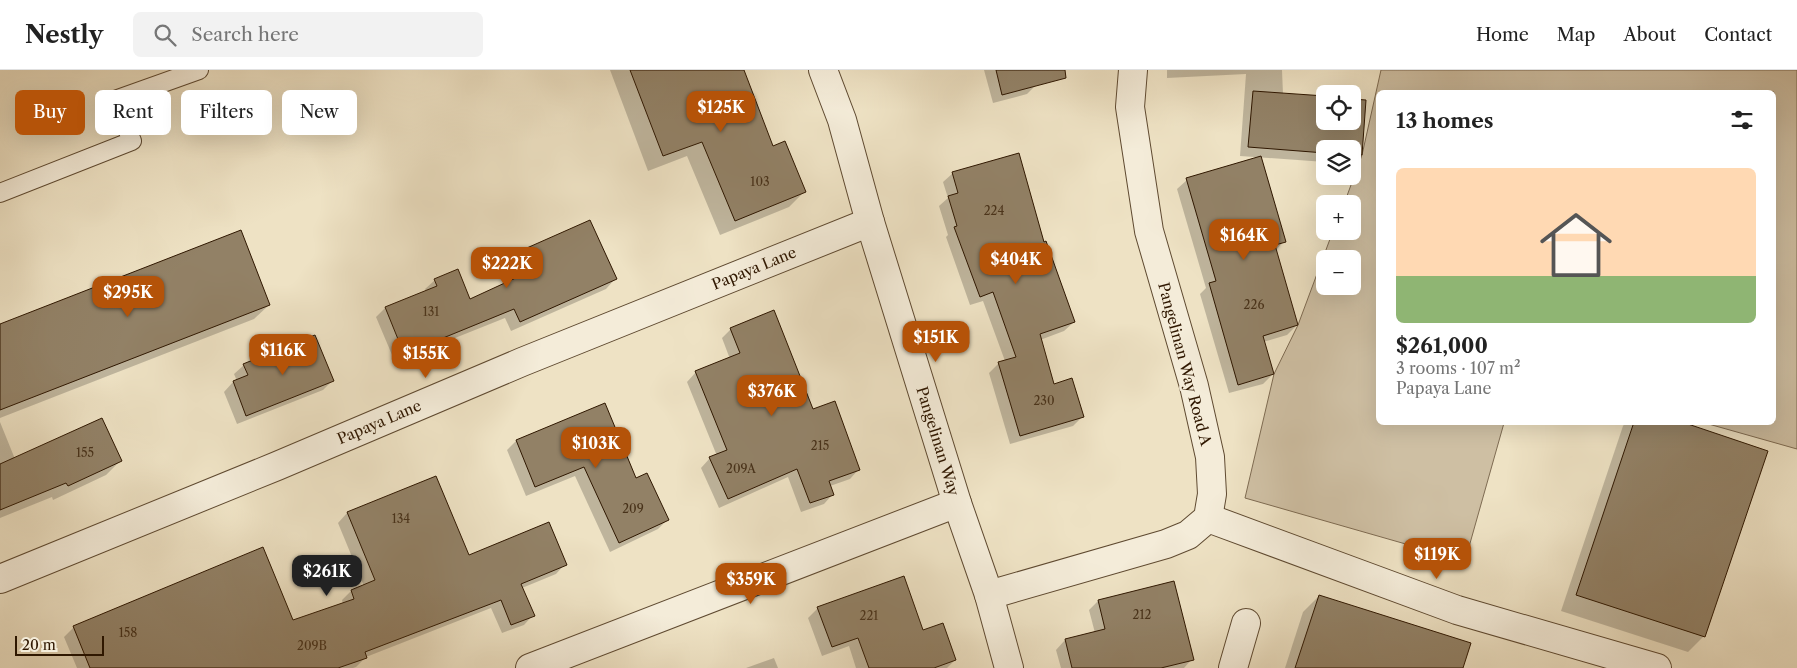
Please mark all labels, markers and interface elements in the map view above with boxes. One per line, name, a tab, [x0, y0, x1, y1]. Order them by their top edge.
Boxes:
search box	[133, 12, 483, 57]
text: Nestly	[25, 20, 103, 49]
icon: search	[151, 21, 179, 49]
text: Search here	[191, 23, 299, 46]
text: Home	[1476, 24, 1529, 46]
text: Map	[1557, 24, 1595, 46]
text: About	[1623, 24, 1676, 46]
text: Contact	[1704, 24, 1772, 46]
map controls	[1316, 85, 1361, 295]
button: locate	[1316, 85, 1361, 130]
chip: Buy	[15, 90, 85, 135]
chip: Rent	[95, 90, 171, 135]
chip: Filters	[181, 90, 272, 135]
chip: New	[282, 90, 357, 135]
pin: $125K	[686, 90, 756, 133]
text: $125K	[697, 97, 745, 117]
icon: filters	[1728, 106, 1756, 134]
text: 13 homes	[1396, 108, 1494, 133]
button: layers	[1316, 140, 1361, 185]
house number: 103	[750, 174, 770, 189]
button: +	[1316, 195, 1361, 240]
icon: home	[1531, 200, 1621, 290]
house number: 224	[984, 203, 1004, 218]
pin: $164K	[1209, 218, 1279, 261]
text: $164K	[1220, 225, 1268, 245]
street label: Papaya Lane	[709, 242, 799, 294]
pin: $404K	[981, 242, 1051, 285]
pin: $222K	[472, 246, 542, 289]
text: $404K	[991, 249, 1041, 269]
button: −	[1316, 250, 1361, 295]
text: $222K	[482, 253, 532, 273]
pin: $295K	[93, 276, 163, 318]
street label: Pangelinan Way Road A	[1154, 280, 1216, 449]
text: $295K	[103, 282, 153, 302]
house number: 226	[1244, 297, 1264, 312]
house number: 131	[423, 304, 439, 319]
pin: $151K	[901, 320, 971, 363]
text: $151K	[914, 327, 958, 347]
text: $261,000	[1396, 333, 1488, 358]
pin: $116K	[248, 334, 318, 376]
pin: $155K	[391, 336, 461, 379]
text: $116K	[260, 340, 306, 360]
text: $155K	[403, 343, 449, 363]
text: 3 rooms · 107 m²	[1396, 358, 1521, 378]
pin: $376K	[737, 374, 807, 417]
text: Papaya Lane	[1396, 378, 1492, 398]
text: $376K	[748, 381, 796, 401]
street label: Pangelinan Way	[912, 384, 964, 499]
house number: 230	[1033, 393, 1055, 408]
street label: Papaya Lane	[334, 396, 424, 448]
pin: $103K	[561, 426, 631, 469]
text: $103K	[572, 433, 620, 453]
house number: 215	[811, 438, 829, 453]
house number: 155	[76, 445, 94, 460]
house number: 209A	[726, 461, 757, 476]
house number: 209	[622, 501, 644, 516]
house number: 134	[392, 511, 410, 526]
pin: $119K	[1402, 538, 1472, 580]
text: $119K	[1414, 544, 1460, 564]
pin: $261K	[292, 554, 362, 597]
text: $261K	[303, 561, 351, 581]
pin: $359K	[716, 562, 786, 605]
text: $359K	[726, 569, 776, 589]
house number: 212	[1133, 607, 1152, 622]
house number: 221	[860, 608, 878, 623]
house number: 158	[119, 625, 137, 640]
scale bar	[15, 633, 104, 656]
text: 20 m	[22, 636, 56, 654]
house number: 209B	[297, 638, 327, 653]

